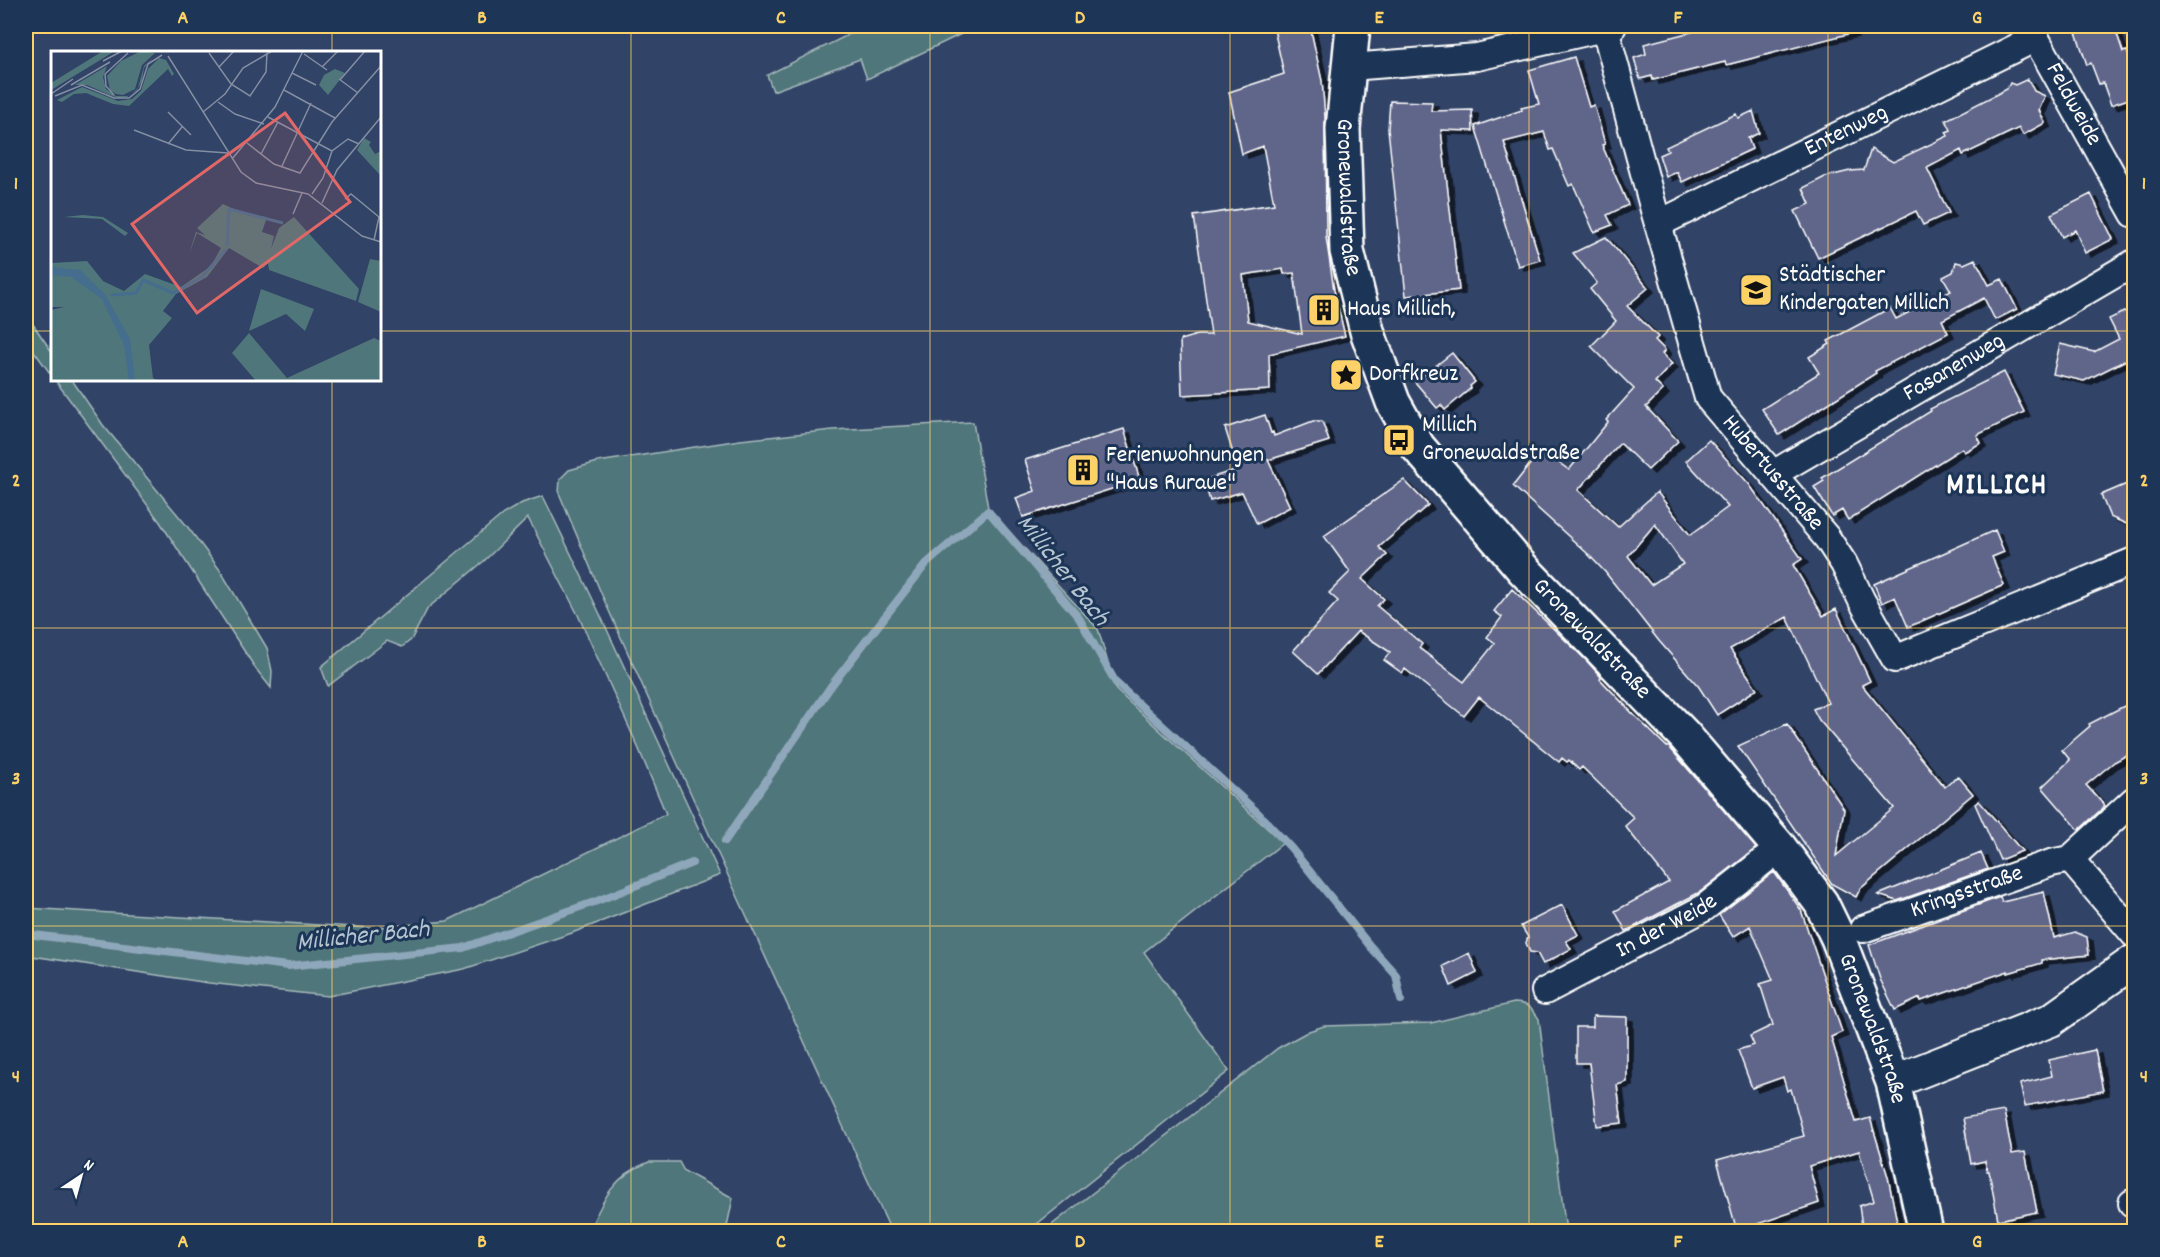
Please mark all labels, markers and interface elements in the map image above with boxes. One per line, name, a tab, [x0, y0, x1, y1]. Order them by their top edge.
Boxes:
text: A	[178, 5, 189, 33]
text: B	[477, 5, 487, 33]
text: C	[776, 5, 786, 33]
text: D	[1075, 5, 1086, 33]
text: E	[1374, 5, 1384, 33]
text: F	[1674, 5, 1684, 33]
text: G	[1972, 5, 1982, 33]
inset map	[51, 51, 381, 381]
street label: Feldweide	[2036, 57, 2110, 152]
street label: Entenweg	[1799, 96, 1894, 166]
street label: Gronewaldstraße	[1326, 117, 1370, 280]
text: 1	[14, 171, 18, 199]
text: 1	[2142, 171, 2146, 199]
place label: Städtischer Kindergaten Millich	[1779, 259, 1949, 321]
school or university icon: Städtischer Kindergaten Millich	[1738, 272, 1774, 308]
building icon: Haus Millich,	[1306, 292, 1342, 328]
place label: Haus Millich,	[1347, 293, 1456, 327]
street label: Fasanenweg	[1897, 325, 2012, 411]
place icon: Dorfkreuz	[1328, 357, 1364, 393]
place label: Dorfkreuz	[1369, 358, 1458, 392]
street label: Hubertusstraße	[1713, 408, 1831, 539]
place label: Millich Gronewaldstraße	[1422, 409, 1580, 471]
bus stop icon: Millich Gronewaldstraße	[1381, 422, 1417, 458]
place label: Ferienwohnungen "Haus Ruraue"	[1106, 439, 1264, 501]
building icon: Ferienwohnungen "Haus Ruraue"	[1065, 452, 1101, 488]
district label: MILLICH	[1946, 466, 2048, 509]
text: 2	[12, 468, 20, 496]
text: 2	[2140, 468, 2148, 496]
water label: Millicher Bach	[1006, 507, 1118, 636]
street label: Gronewaldstraße	[1524, 571, 1658, 708]
text: 3	[12, 766, 20, 794]
text: 3	[2140, 766, 2148, 794]
street label: Kringsstraße	[1906, 857, 2028, 928]
street label: In der Weide	[1610, 886, 1726, 968]
water label: Millicher Bach	[295, 912, 432, 962]
street label: Gronewaldstraße	[1828, 949, 1914, 1107]
text: 4	[12, 1064, 20, 1092]
text: 4	[2140, 1064, 2148, 1092]
north arrow	[51, 1146, 111, 1206]
text: N	[78, 1154, 98, 1178]
text: A	[178, 1229, 189, 1257]
text: B	[477, 1229, 487, 1257]
text: C	[776, 1229, 786, 1257]
text: D	[1075, 1229, 1086, 1257]
text: E	[1374, 1229, 1384, 1257]
text: F	[1674, 1229, 1684, 1257]
text: G	[1972, 1229, 1982, 1257]

